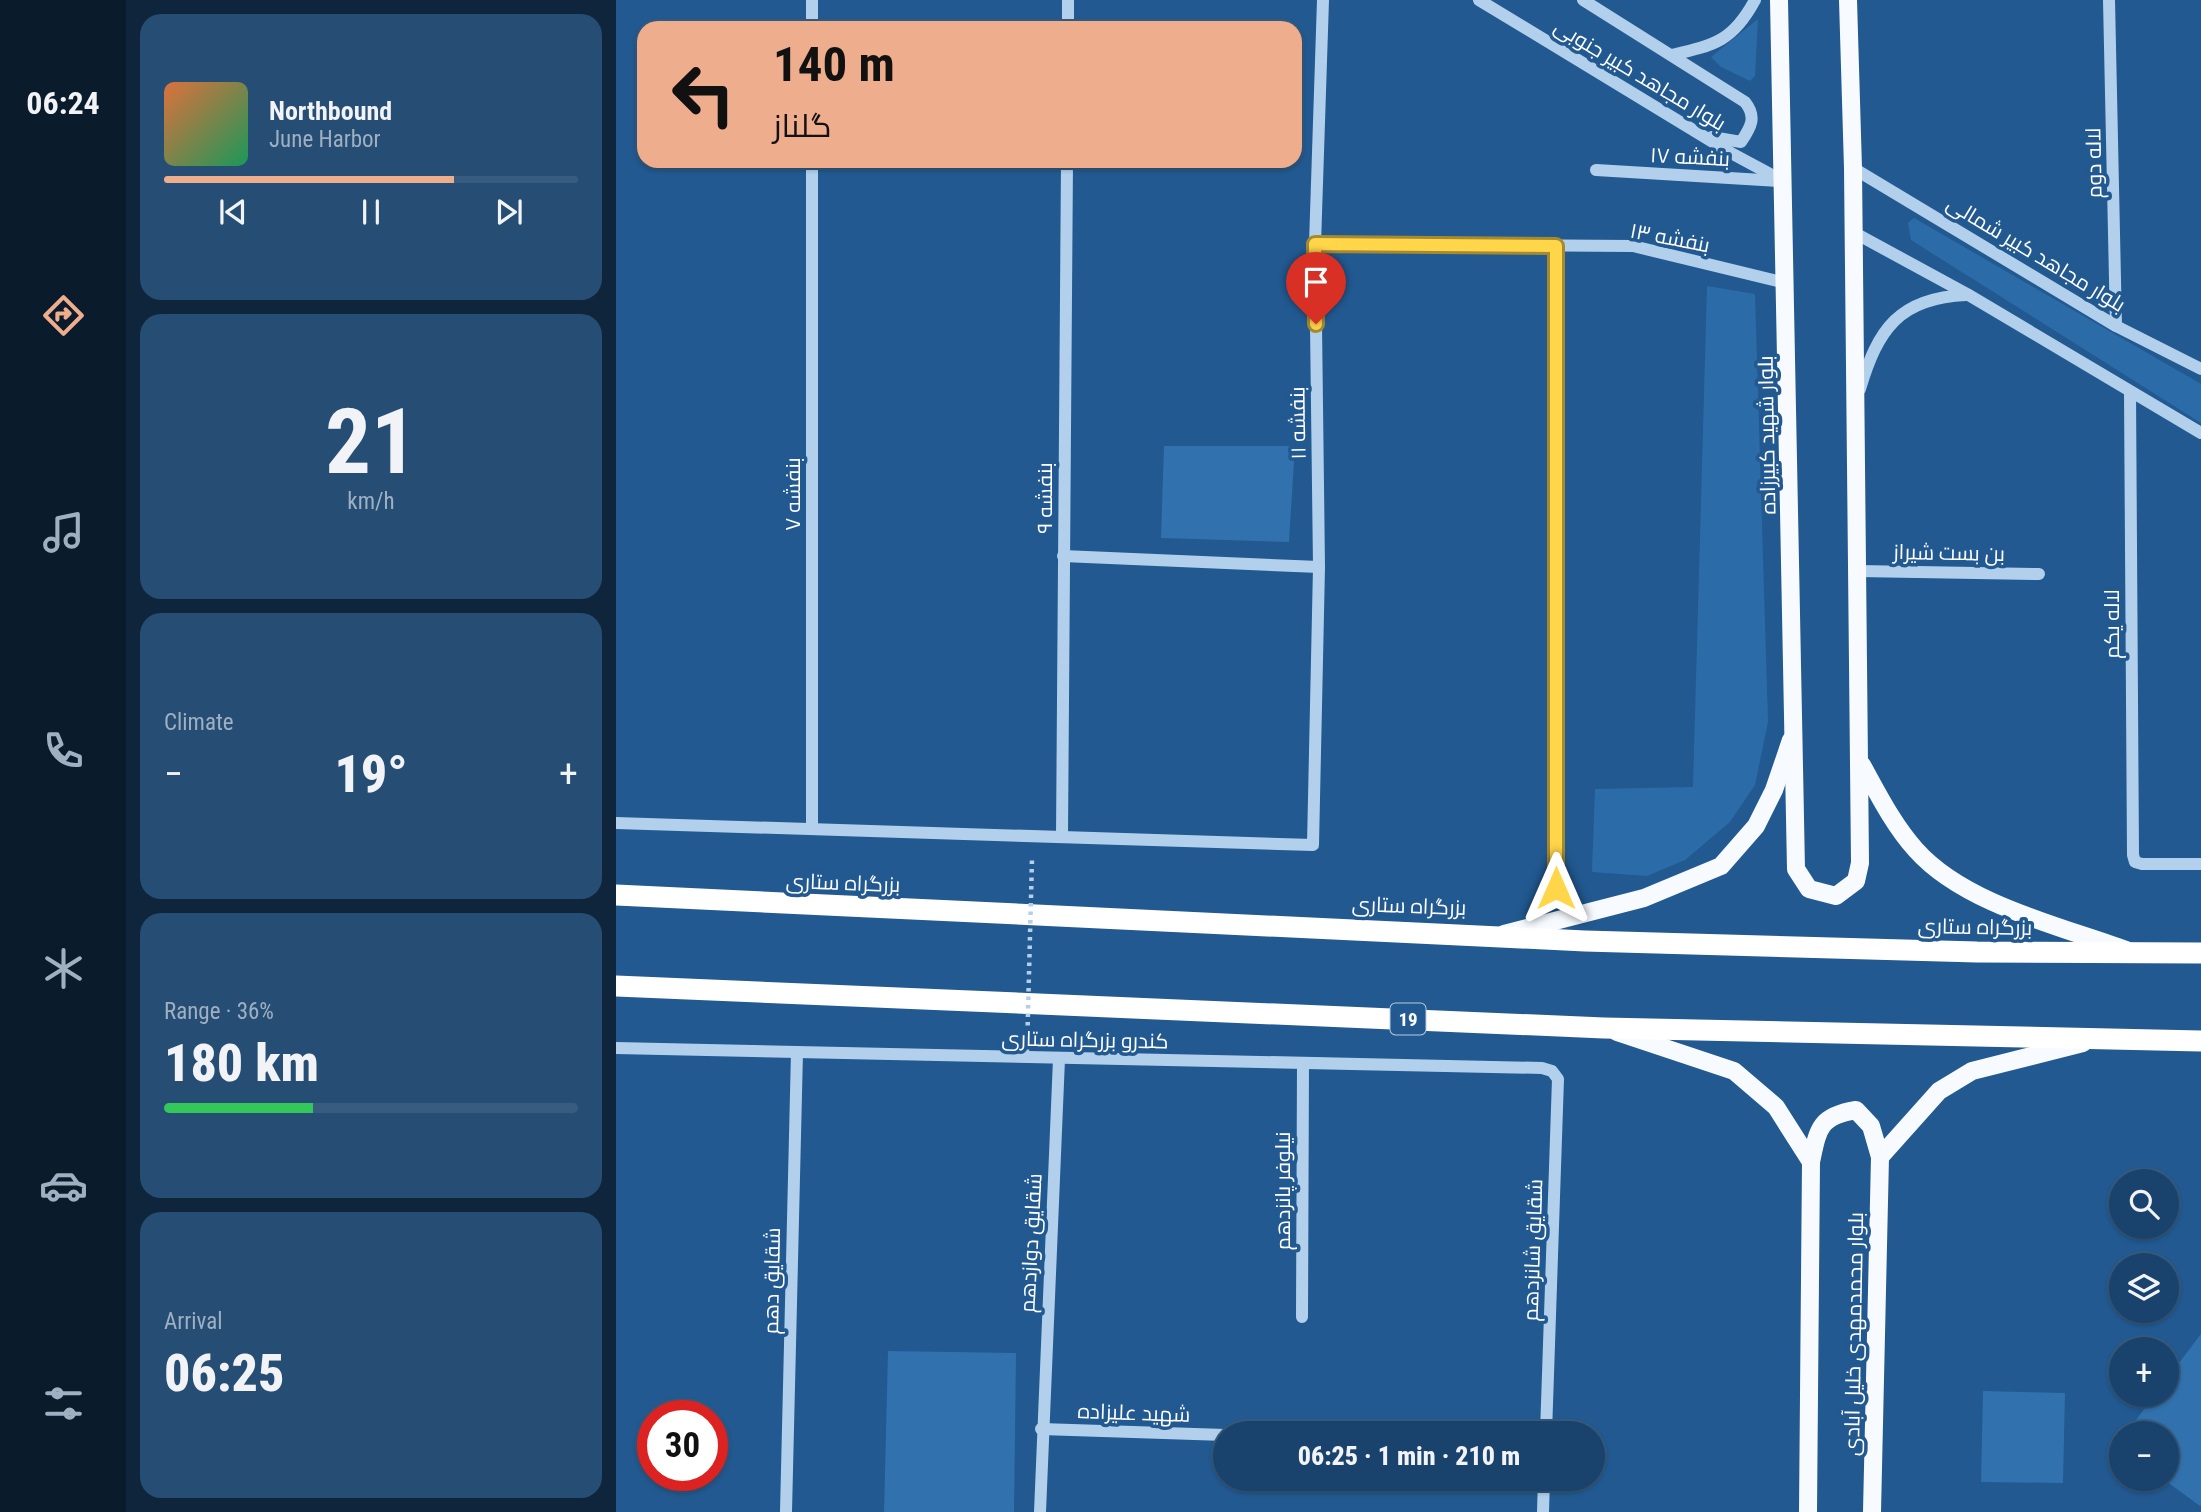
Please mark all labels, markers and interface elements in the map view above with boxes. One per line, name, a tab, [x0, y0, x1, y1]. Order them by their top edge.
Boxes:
street label: بلوار مجاهد کبیر جنوبی	[1549, 14, 1730, 137]
text: 140 m	[773, 36, 895, 93]
icon: left	[658, 49, 749, 140]
text: 06:24	[26, 84, 100, 122]
text: Northbound	[269, 96, 392, 126]
text: گلناز	[773, 107, 832, 145]
text: June Harbor	[269, 126, 381, 153]
street label: لاله دوم	[2081, 127, 2109, 199]
street label: بنفشه ۱۷	[1650, 143, 1730, 171]
street label: بلوار مجاهد کبیر شمالی	[1942, 191, 2130, 318]
icon: previous	[214, 193, 252, 231]
icon: pause	[352, 193, 390, 231]
icon: next	[490, 193, 528, 231]
street label: بنفشه ۱۳	[1628, 219, 1712, 257]
pin	[1286, 252, 1346, 324]
icon: arrive	[1297, 263, 1335, 301]
icon: directions	[39, 291, 88, 340]
street label: بلوار شهید کبیرزاده	[1754, 355, 1781, 515]
street label: بنفشه ۱۱	[1285, 386, 1311, 460]
text: 21	[325, 389, 417, 495]
street label: بنفشه ۷	[781, 457, 805, 531]
street label: بنفشه ۹	[1033, 462, 1057, 534]
text: km/h	[347, 488, 395, 515]
icon: music	[39, 508, 88, 557]
street label: بن بست شیراز	[1892, 540, 2005, 567]
street label: لاله یکم	[2100, 589, 2126, 659]
text: Climate	[164, 709, 234, 736]
icon: phone	[39, 726, 88, 775]
text: 19°	[334, 744, 408, 805]
text: −	[164, 752, 183, 796]
text: +	[559, 752, 578, 796]
position arrow	[1519, 851, 1593, 925]
street label: بزرگراه ستاری	[785, 869, 901, 898]
street label: بزرگراه ستاری	[1351, 892, 1467, 921]
street label: بزرگراه ستاری	[1917, 914, 2033, 941]
icon: climate	[39, 944, 88, 993]
text: Range · 36%	[164, 998, 274, 1025]
road number: 19	[1390, 1004, 1426, 1035]
street label: کندرو بزرگراه ستاری	[1001, 1027, 1169, 1054]
text: 180 km	[164, 1033, 319, 1094]
street label: نیلوفر پانزدهم	[1271, 1132, 1297, 1250]
icon: car	[39, 1161, 88, 1210]
map controls	[2109, 1169, 2179, 1491]
button: search	[2109, 1169, 2179, 1239]
street label: شقایق دوازدهم	[1015, 1173, 1049, 1313]
street label: شقایق شانزدهم	[1519, 1178, 1549, 1322]
street label: بلوار محمدمهدی خلیل آبادی	[1840, 1212, 1869, 1456]
street label: شقایق دهم	[759, 1227, 787, 1335]
button: layers	[2109, 1253, 2179, 1323]
text: Arrival	[164, 1308, 223, 1335]
button: +	[2109, 1337, 2179, 1407]
text: 06:25	[164, 1343, 284, 1404]
icon: filters	[39, 1379, 88, 1428]
street label: شهید علیزاده	[1077, 1399, 1191, 1428]
speed limit sign: 30	[637, 1400, 728, 1491]
button: −	[2109, 1421, 2179, 1491]
text: 06:25 · 1 min · 210 m	[1298, 1441, 1520, 1471]

